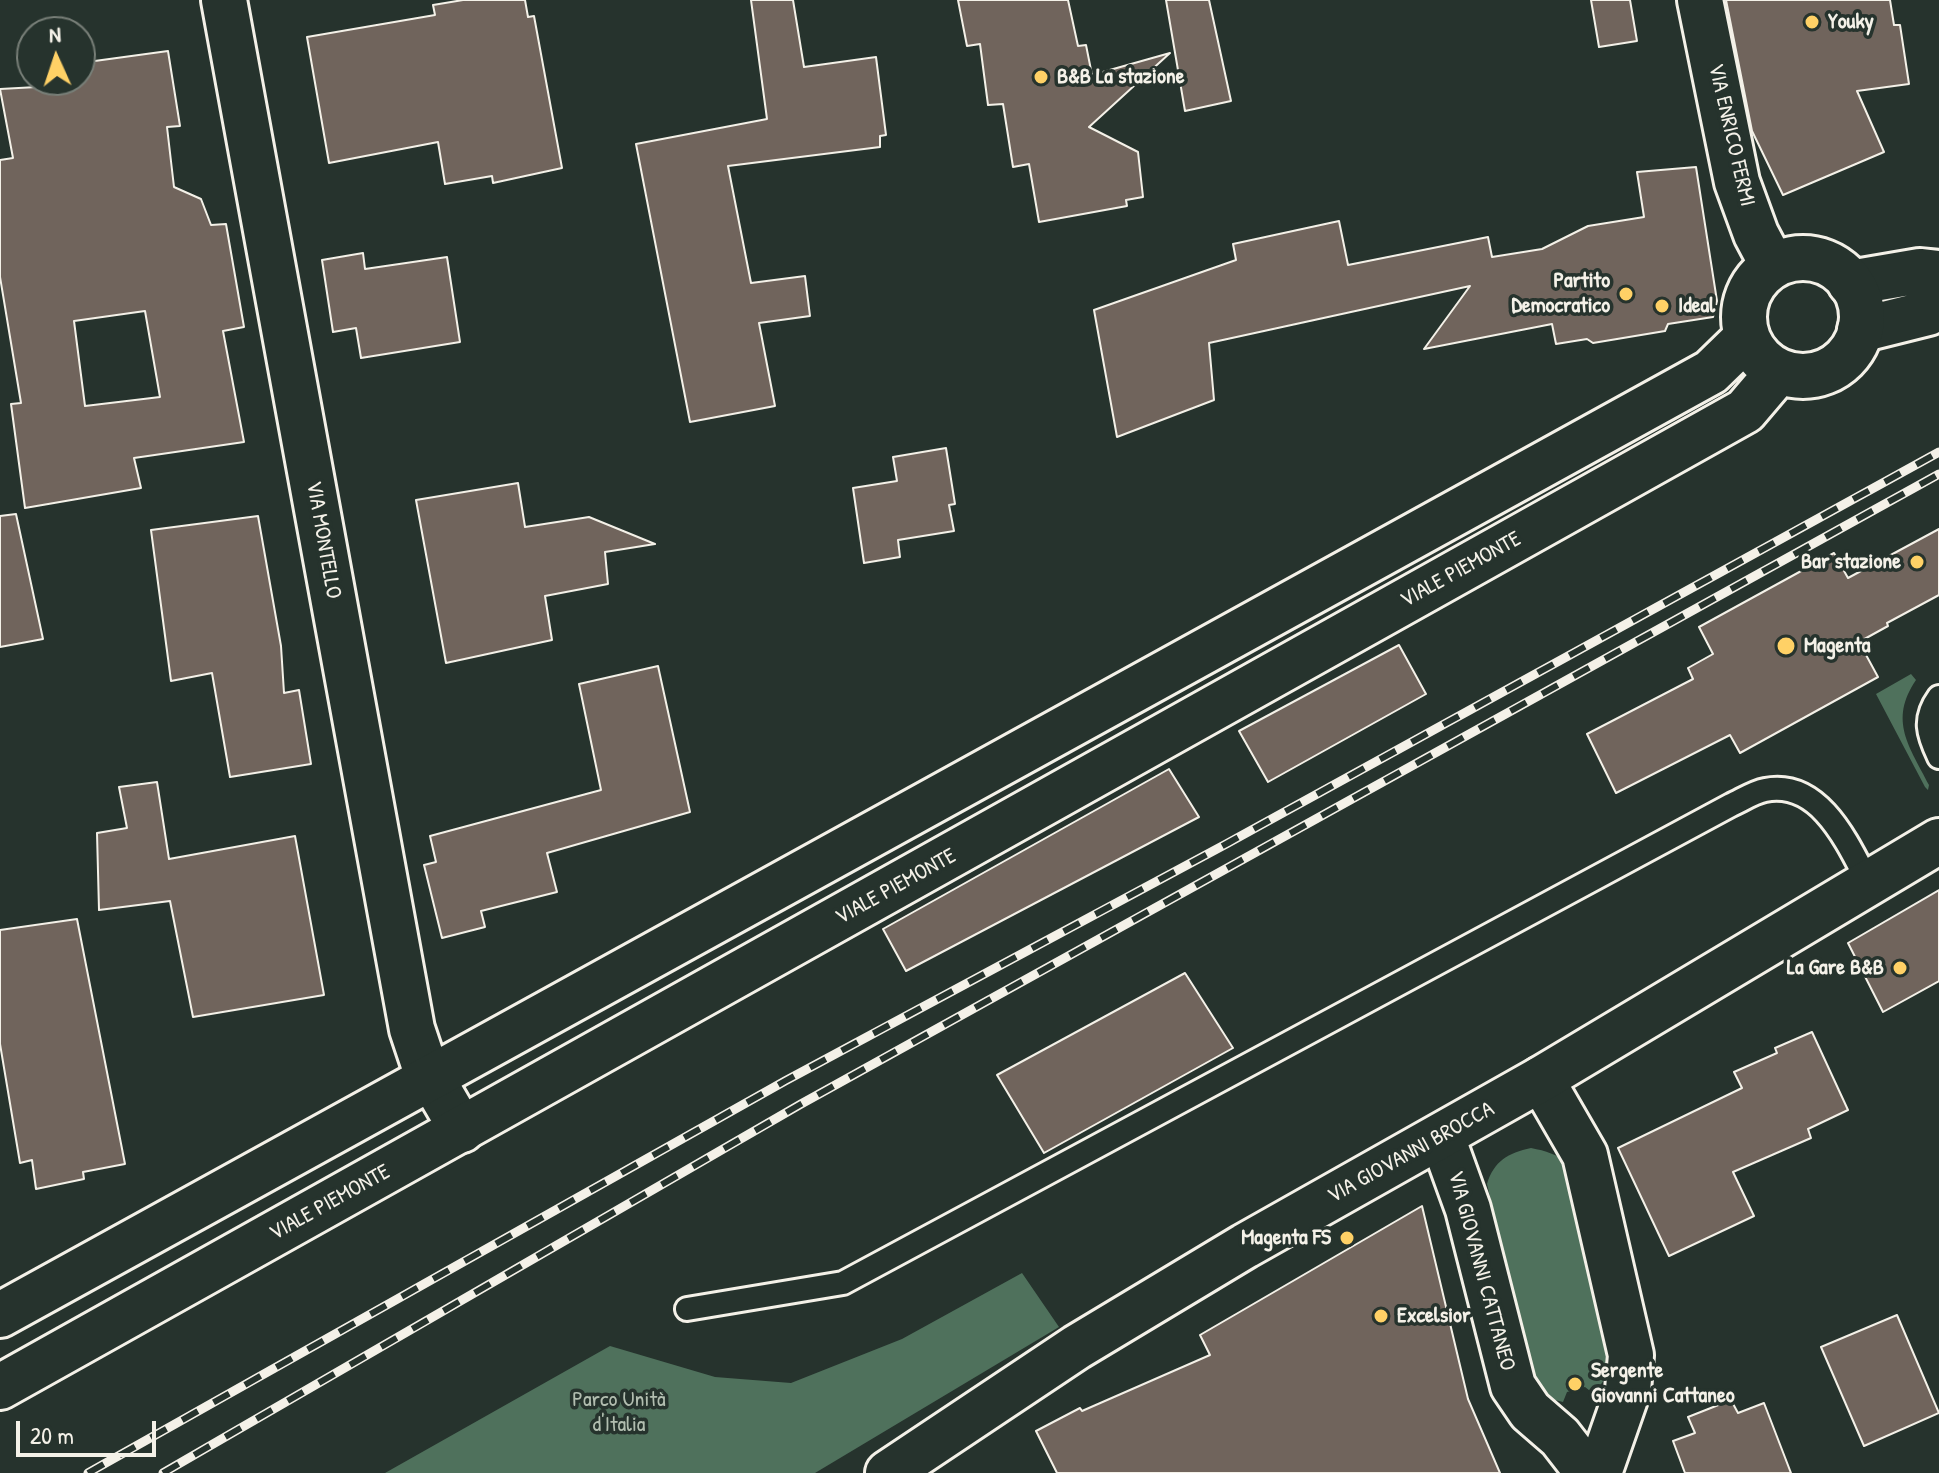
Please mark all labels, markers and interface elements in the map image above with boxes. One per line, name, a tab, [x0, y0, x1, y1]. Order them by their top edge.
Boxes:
place label: Youky	[1828, 9, 1874, 35]
marker: Youky	[1803, 13, 1821, 31]
north arrow	[16, 16, 96, 96]
text: N	[48, 19, 61, 49]
street label: VIA ENRICO FERMI	[1702, 61, 1760, 209]
place label: B&B La stazione	[1057, 64, 1184, 90]
marker: B&B La stazione	[1032, 68, 1050, 86]
place label: Partito Democratico	[1511, 268, 1610, 320]
marker: Partito Democratico	[1617, 285, 1635, 303]
place label: Ideal	[1678, 293, 1715, 319]
marker: Ideal	[1653, 297, 1671, 315]
street label: VIA MONTELLO	[300, 479, 346, 601]
street label: VIALE PIEMONTE	[1396, 526, 1526, 614]
place label: Bar stazione	[1801, 549, 1901, 575]
marker: Bar stazione	[1908, 553, 1926, 571]
place label: Magenta	[1804, 633, 1870, 659]
marker: Magenta	[1775, 635, 1797, 657]
street label: VIALE PIEMONTE	[831, 843, 961, 931]
place label: La Gare B&B	[1787, 955, 1884, 981]
marker: La Gare B&B	[1891, 959, 1909, 977]
street label: VIA GIOVANNI BROCCA	[1323, 1096, 1499, 1210]
street label: VIALE PIEMONTE	[265, 1159, 395, 1247]
street label: VIA GIOVANNI CATTANEO	[1442, 1168, 1520, 1374]
place label: Magenta FS	[1241, 1225, 1331, 1251]
marker: Magenta FS	[1338, 1229, 1356, 1247]
place label: Excelsior	[1397, 1303, 1470, 1329]
marker: Excelsior	[1372, 1307, 1390, 1325]
place label: Sergente Giovanni Cattaneo	[1591, 1358, 1735, 1410]
marker: Sergente Giovanni Cattaneo	[1566, 1375, 1584, 1393]
park label: Parco Unità d'Italia	[572, 1387, 666, 1438]
scale bar	[20, 1405, 160, 1455]
text: 20 m	[30, 1419, 74, 1451]

